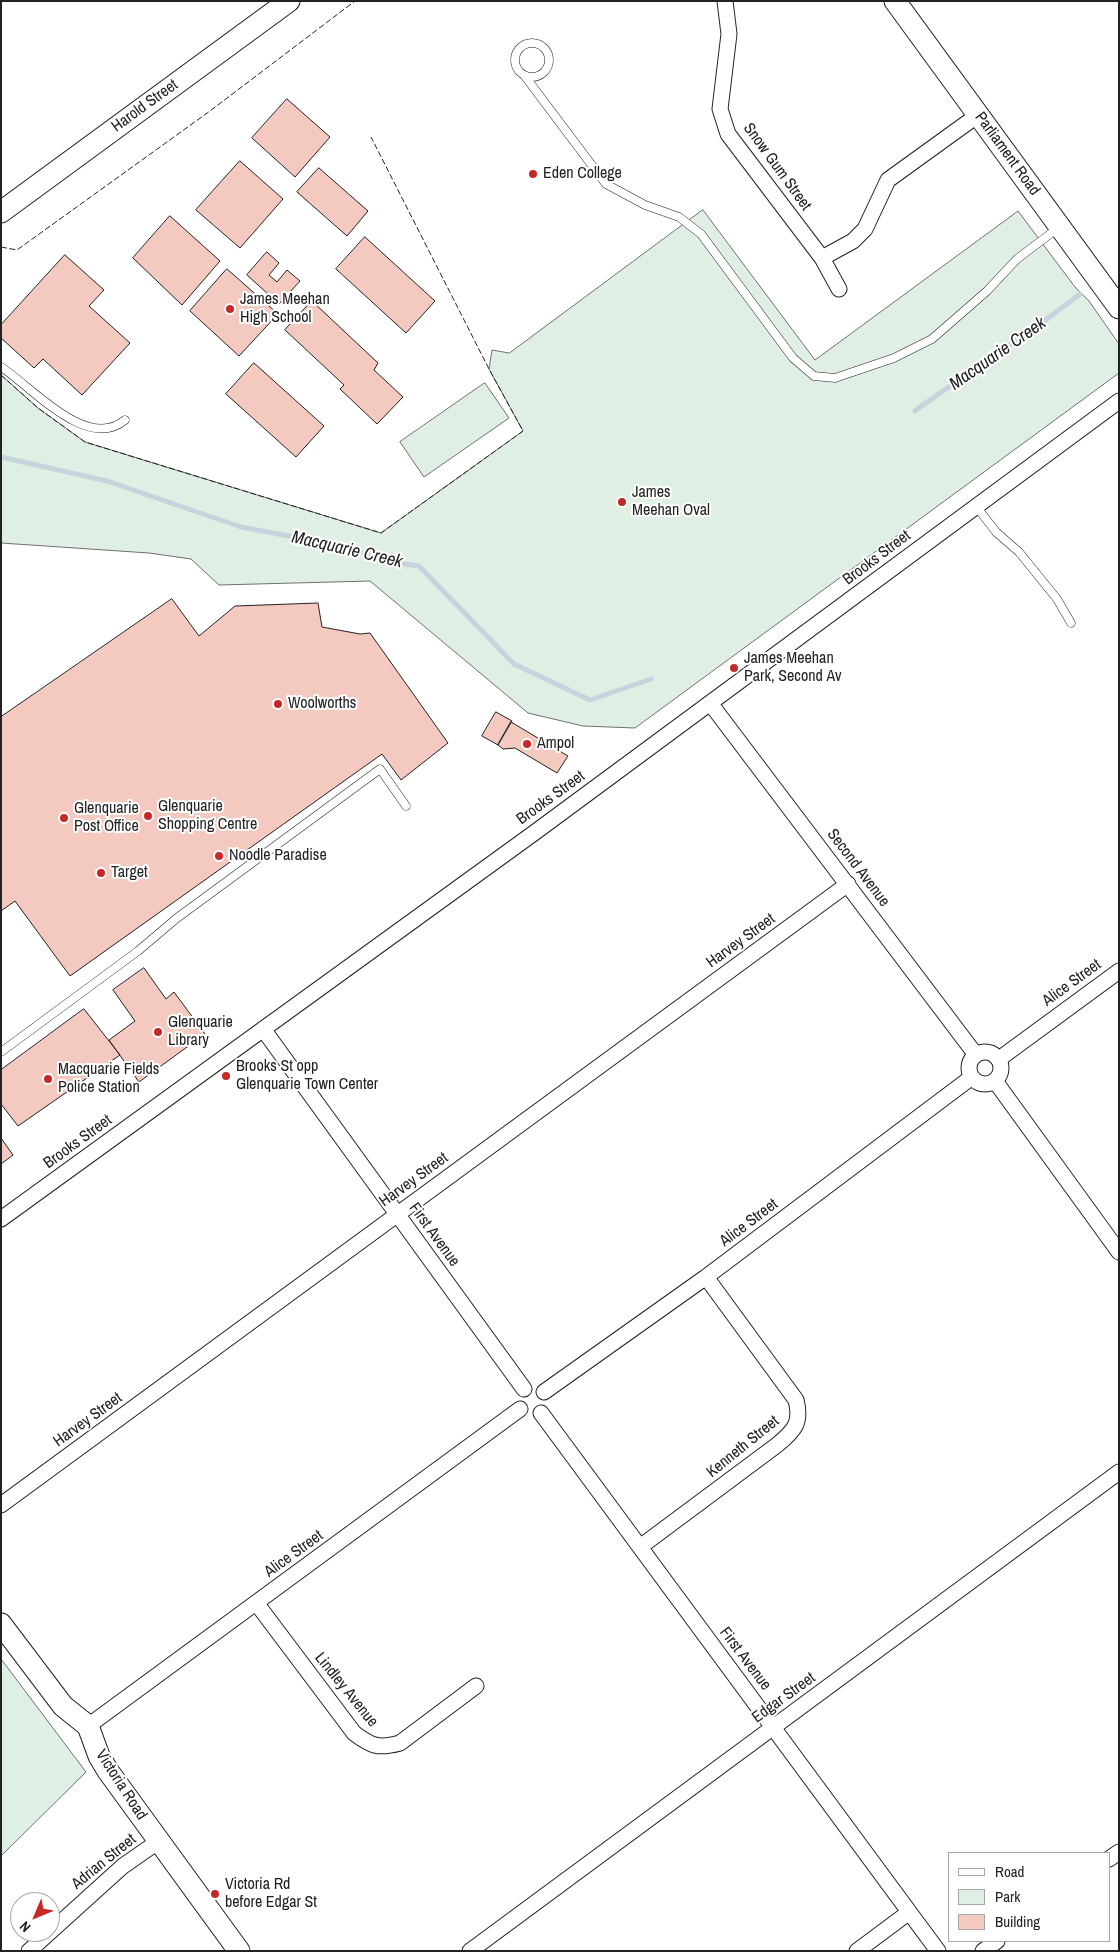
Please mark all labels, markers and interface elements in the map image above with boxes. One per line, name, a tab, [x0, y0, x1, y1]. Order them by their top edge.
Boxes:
street label: Harold Street	[108, 76, 182, 136]
street label: Parliament Road	[970, 109, 1044, 199]
street label: Snow Gum Street	[739, 119, 815, 215]
place label: Eden College	[543, 164, 622, 184]
marker: Eden College	[527, 168, 539, 180]
place label: James Meehan High School	[240, 290, 330, 328]
marker: James Meehan High School	[224, 303, 236, 315]
water label: Macquarie Creek	[945, 313, 1051, 395]
place label: James Meehan Oval	[632, 483, 710, 521]
marker: James Meehan Oval	[616, 496, 628, 508]
street label: Brooks Street	[839, 526, 915, 590]
water label: Macquarie Creek	[289, 527, 405, 573]
place label: James Meehan Park, Second Av	[744, 649, 842, 687]
marker: James Meehan Park, Second Av	[728, 662, 740, 674]
place label: Woolworths	[288, 694, 356, 714]
marker: Woolworths	[272, 698, 284, 710]
place label: Ampol	[537, 734, 574, 754]
marker: Ampol	[521, 738, 533, 750]
street label: Brooks Street	[513, 767, 589, 829]
place label: Glenquarie Shopping Centre	[158, 797, 257, 835]
place label: Glenquarie Post Office	[74, 799, 139, 837]
marker: Glenquarie Shopping Centre	[142, 810, 154, 822]
marker: Glenquarie Post Office	[58, 812, 70, 824]
street label: Second Avenue	[823, 825, 893, 911]
place label: Noodle Paradise	[229, 846, 327, 866]
marker: Noodle Paradise	[213, 850, 225, 862]
place label: Target	[111, 863, 148, 883]
marker: Target	[95, 867, 107, 879]
street label: Harvey Street	[703, 910, 779, 972]
street label: Alice Street	[1039, 955, 1105, 1011]
place label: Glenquarie Library	[168, 1013, 233, 1051]
marker: Glenquarie Library	[152, 1026, 164, 1038]
place label: Brooks St opp Glenquarie Town Center	[236, 1057, 378, 1095]
place label: Macquarie Fields Police Station	[58, 1060, 159, 1098]
marker: Brooks St opp Glenquarie Town Center	[220, 1070, 232, 1082]
marker: Macquarie Fields Police Station	[42, 1073, 54, 1085]
street label: Brooks Street	[40, 1111, 116, 1173]
street label: Harvey Street	[376, 1149, 452, 1211]
street label: Alice Street	[716, 1195, 782, 1251]
street label: First Avenue	[404, 1199, 464, 1271]
street label: Harvey Street	[50, 1389, 126, 1451]
street label: Kenneth Street	[703, 1412, 783, 1482]
street label: Alice Street	[261, 1526, 327, 1582]
street label: First Avenue	[715, 1624, 775, 1694]
street label: Lindley Avenue	[310, 1649, 382, 1731]
street label: Edgar Street	[749, 1669, 819, 1727]
street label: Victoria Road	[91, 1746, 151, 1824]
street label: Adrian Street	[68, 1830, 140, 1894]
legend	[948, 1852, 1110, 1942]
text: Road	[995, 1861, 1024, 1882]
place label: Victoria Rd before Edgar St	[225, 1875, 317, 1913]
text: Park	[995, 1886, 1020, 1907]
marker: Victoria Rd before Edgar St	[209, 1888, 221, 1900]
north arrow	[10, 1892, 60, 1942]
text: Building	[995, 1911, 1040, 1932]
text: N	[16, 1918, 34, 1936]

